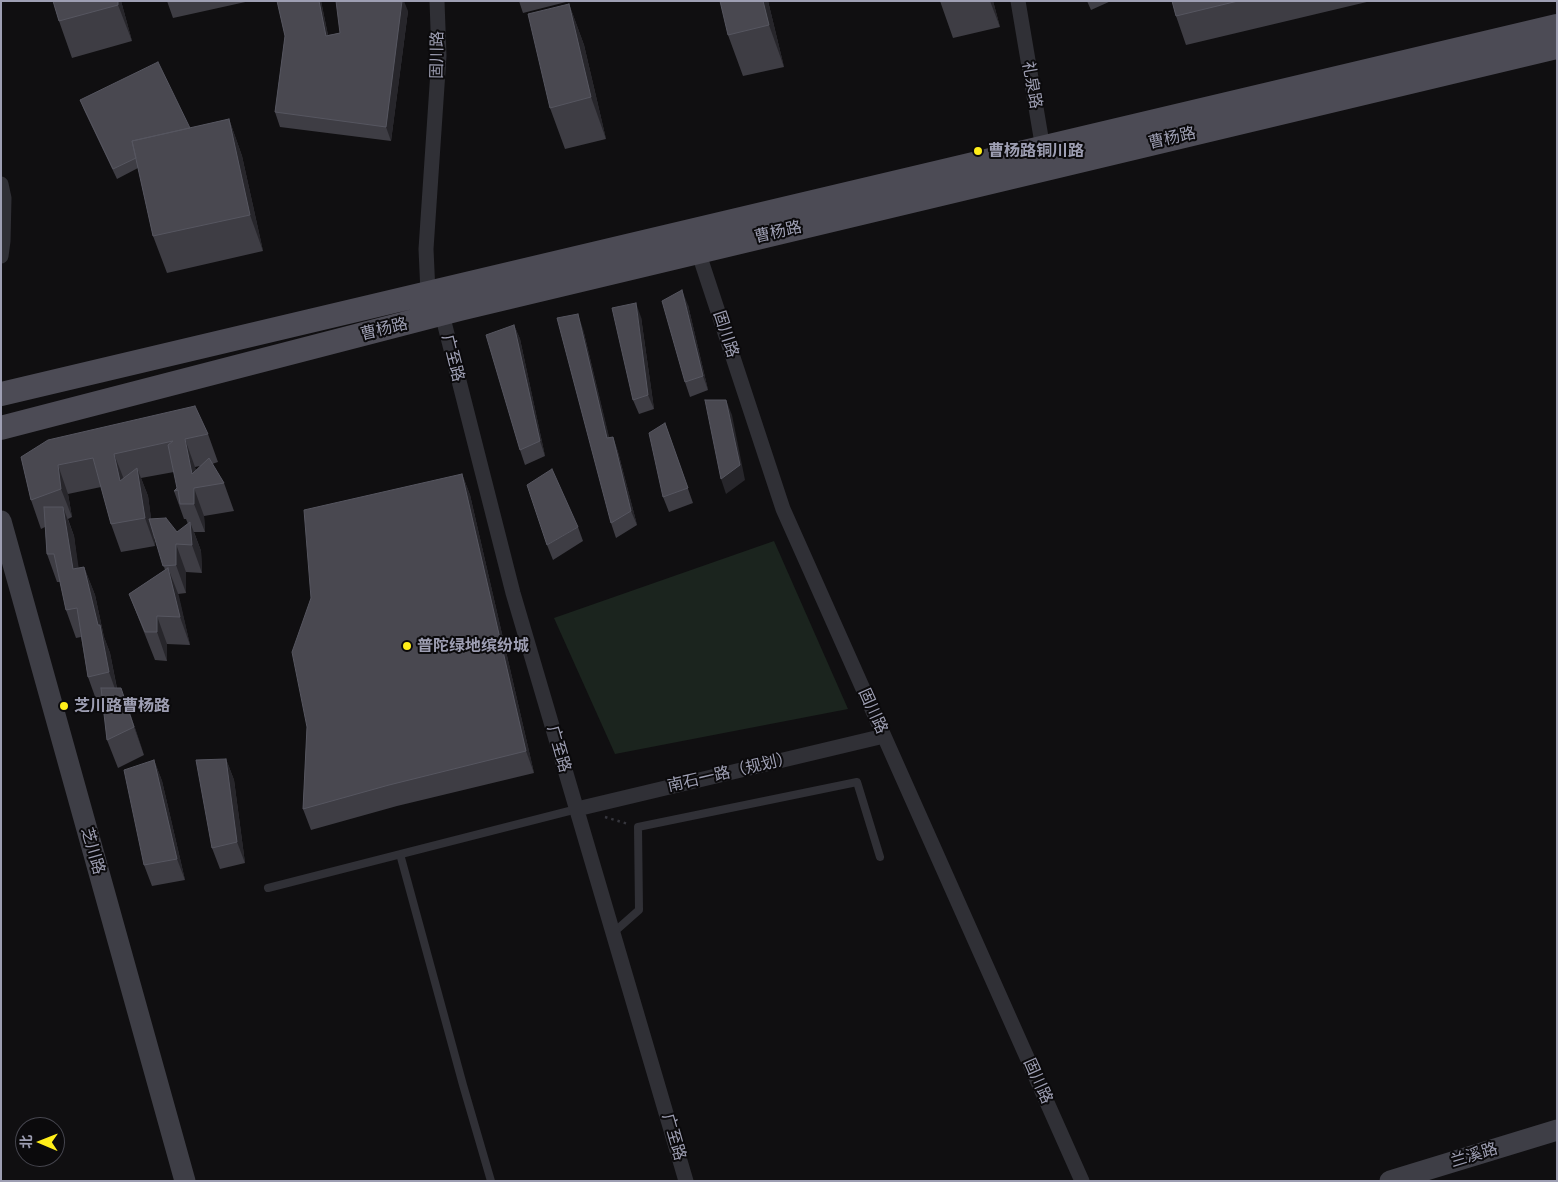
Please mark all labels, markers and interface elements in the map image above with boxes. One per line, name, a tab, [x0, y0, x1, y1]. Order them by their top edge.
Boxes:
street label: 固川路	[427, 31, 447, 79]
street label: 礼泉路	[1018, 60, 1046, 110]
street label: 曹杨路	[1146, 123, 1198, 153]
place label: 曹杨路铜川路	[988, 141, 1084, 161]
marker: 曹杨路铜川路	[972, 145, 984, 157]
street label: 曹杨路	[752, 217, 804, 247]
street label: 固川路	[709, 308, 743, 360]
street label: 曹杨路	[358, 314, 410, 344]
street label: 广至路	[438, 332, 468, 384]
place label: 普陀绿地缤纷城	[417, 636, 529, 656]
marker: 普陀绿地缤纷城	[401, 640, 413, 652]
street label: 固川路	[854, 685, 892, 737]
place label: 芝川路曹杨路	[74, 696, 170, 716]
marker: 芝川路曹杨路	[58, 700, 70, 712]
street label: 广至路	[543, 723, 575, 775]
street label: 南石一路（规划）	[665, 748, 795, 796]
street label: 芝川路	[77, 825, 109, 877]
street label: 固川路	[1019, 1055, 1057, 1107]
street label: 广至路	[658, 1111, 690, 1163]
north arrow	[15, 1117, 65, 1167]
text: 北	[18, 1135, 34, 1149]
street label: 兰溪路	[1448, 1139, 1500, 1171]

